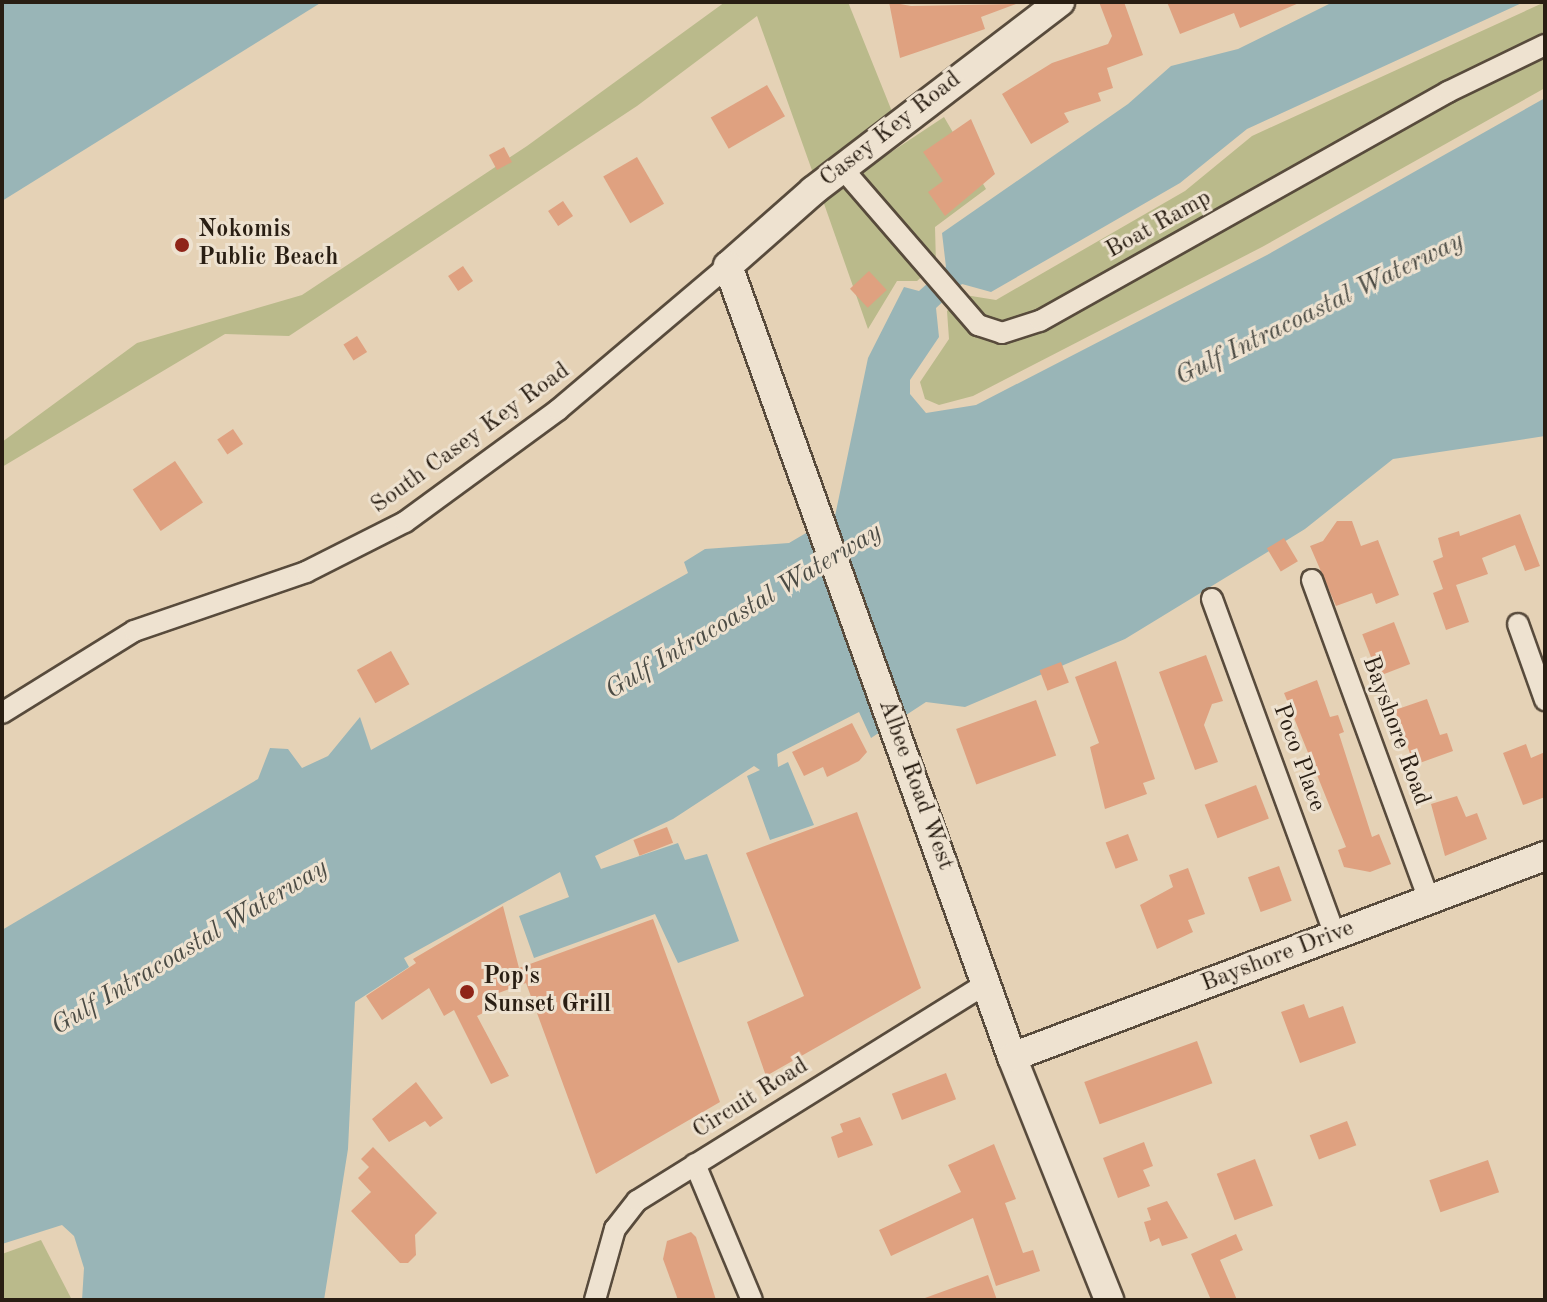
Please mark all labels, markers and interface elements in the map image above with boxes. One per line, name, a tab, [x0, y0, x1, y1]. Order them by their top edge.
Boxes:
street label: Casey Key Road	[815, 66, 967, 194]
street label: Boat Ramp	[1101, 184, 1217, 266]
place label: Nokomis Public Beach	[198, 217, 338, 273]
water label: Gulf Intracoastal Waterway	[1171, 227, 1469, 393]
marker: Nokomis Public Beach	[173, 236, 191, 254]
street label: South Casey Key Road	[366, 357, 576, 521]
water label: Gulf Intracoastal Waterway	[600, 517, 888, 707]
street label: Bayshore Road	[1355, 652, 1435, 810]
street label: Albee Road West	[871, 696, 959, 874]
street label: Poco Place	[1265, 700, 1331, 816]
water label: Gulf Intracoastal Waterway	[46, 853, 334, 1043]
street label: Bayshore Drive	[1198, 915, 1358, 999]
place label: Pop's Sunset Grill	[483, 964, 611, 1020]
marker: Pop's Sunset Grill	[458, 983, 476, 1001]
street label: Circuit Road	[688, 1052, 814, 1146]

